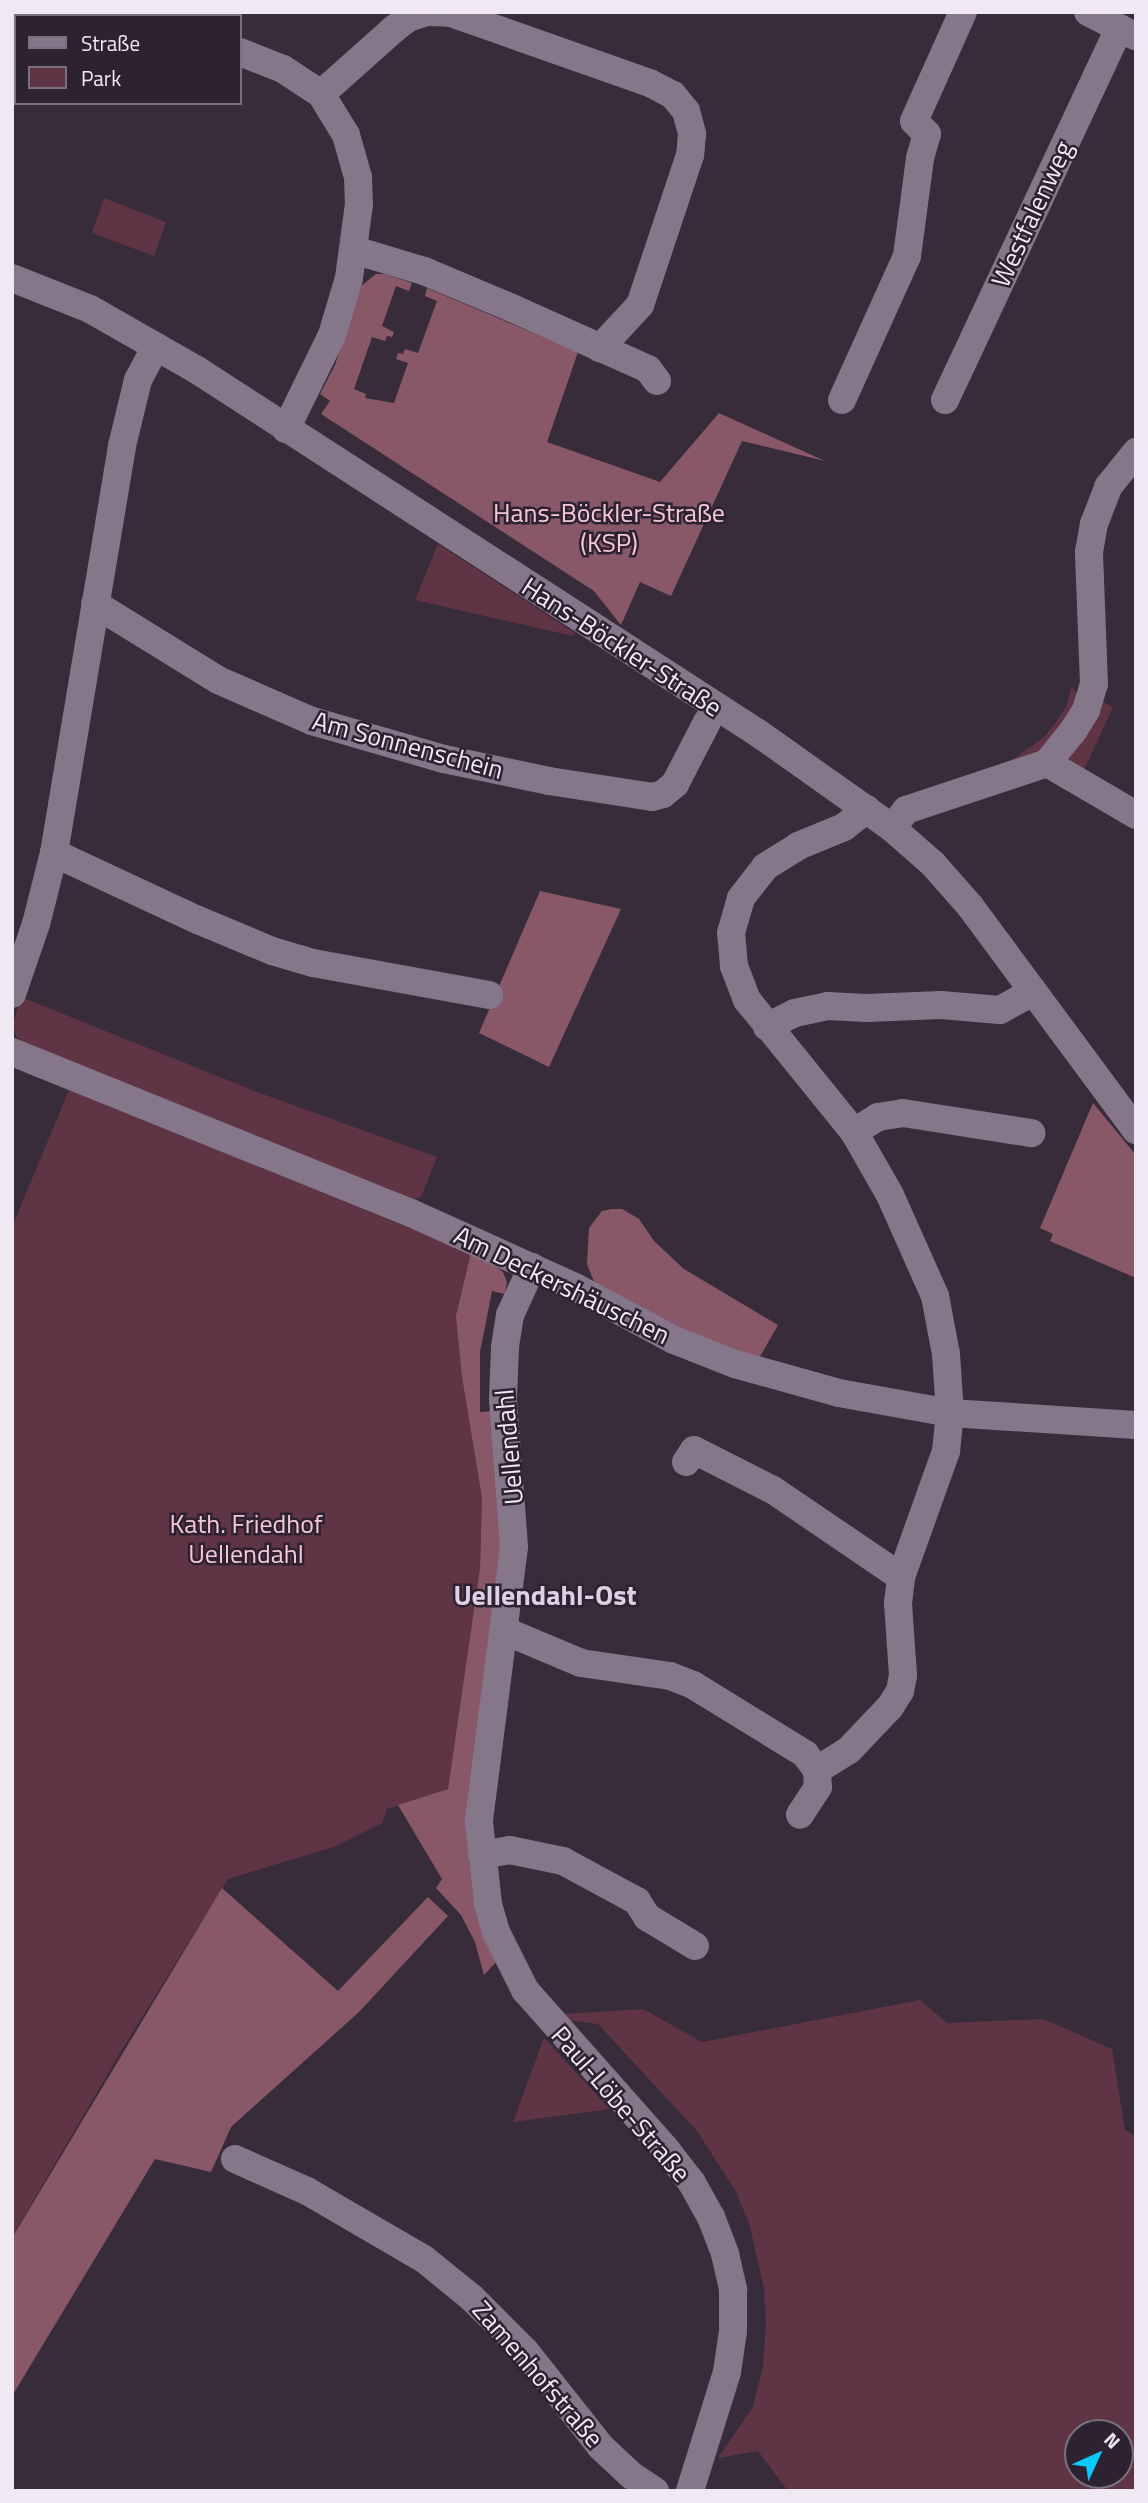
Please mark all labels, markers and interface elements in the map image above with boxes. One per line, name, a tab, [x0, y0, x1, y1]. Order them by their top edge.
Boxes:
legend	[14, 14, 242, 105]
text: Straße	[81, 27, 140, 59]
text: Park	[81, 62, 121, 94]
street label: Westfalenweg	[985, 136, 1079, 292]
park label: Hans-Böckler-Straße (KSP)	[493, 497, 725, 558]
street label: Hans-Böckler-Straße	[516, 571, 728, 723]
street label: Am Sonnenschein	[309, 705, 507, 785]
street label: Am Deckershäuschen	[449, 1219, 675, 1351]
street label: Uellendahl	[488, 1388, 530, 1506]
park label: Kath. Friedhof Uellendahl	[169, 1508, 323, 1570]
district label: Uellendahl-Ost	[453, 1578, 637, 1612]
street label: Paul-Löbe-Straße	[545, 2020, 697, 2188]
street label: Zamenhofstraße	[466, 2295, 610, 2453]
north arrow	[1064, 2419, 1134, 2489]
text: N	[1098, 2425, 1128, 2455]

